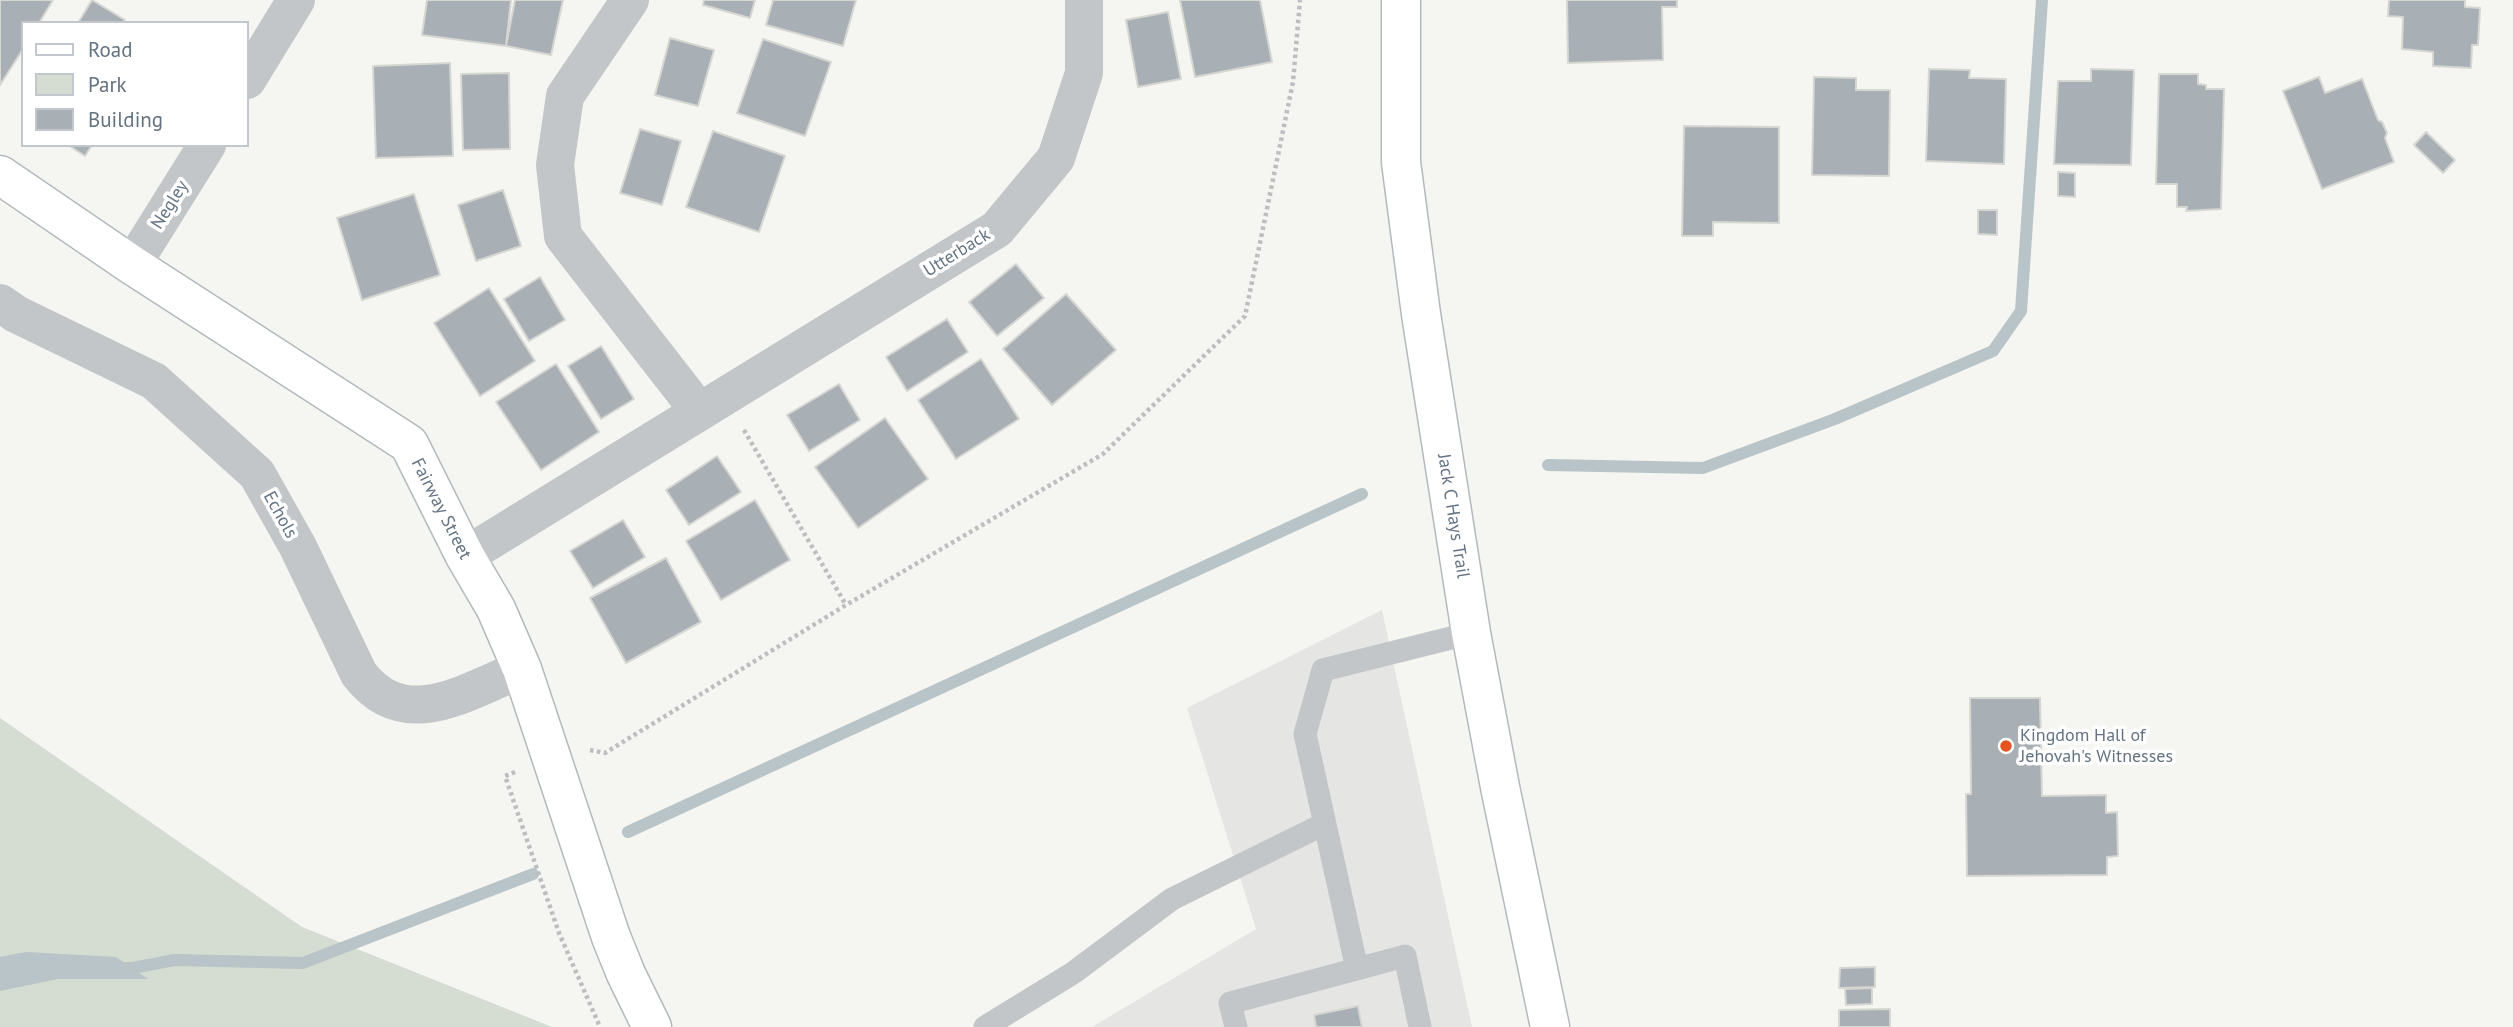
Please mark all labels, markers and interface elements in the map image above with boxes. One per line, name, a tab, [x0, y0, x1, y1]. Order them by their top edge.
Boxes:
legend	[21, 21, 248, 147]
text: Road	[88, 36, 132, 63]
text: Park	[88, 71, 127, 98]
text: Building	[88, 106, 163, 133]
street label: Negley	[147, 177, 193, 233]
street label: Utterback	[920, 224, 994, 282]
street label: Jack C Hays Trail	[1432, 452, 1474, 580]
street label: Fairway Street	[406, 455, 476, 563]
street label: Echols	[258, 488, 302, 542]
place label: Kingdom Hall of Jehovah's Witnesses	[2020, 725, 2173, 768]
marker: Kingdom Hall of Jehovah's Witnesses	[1998, 738, 2014, 754]

